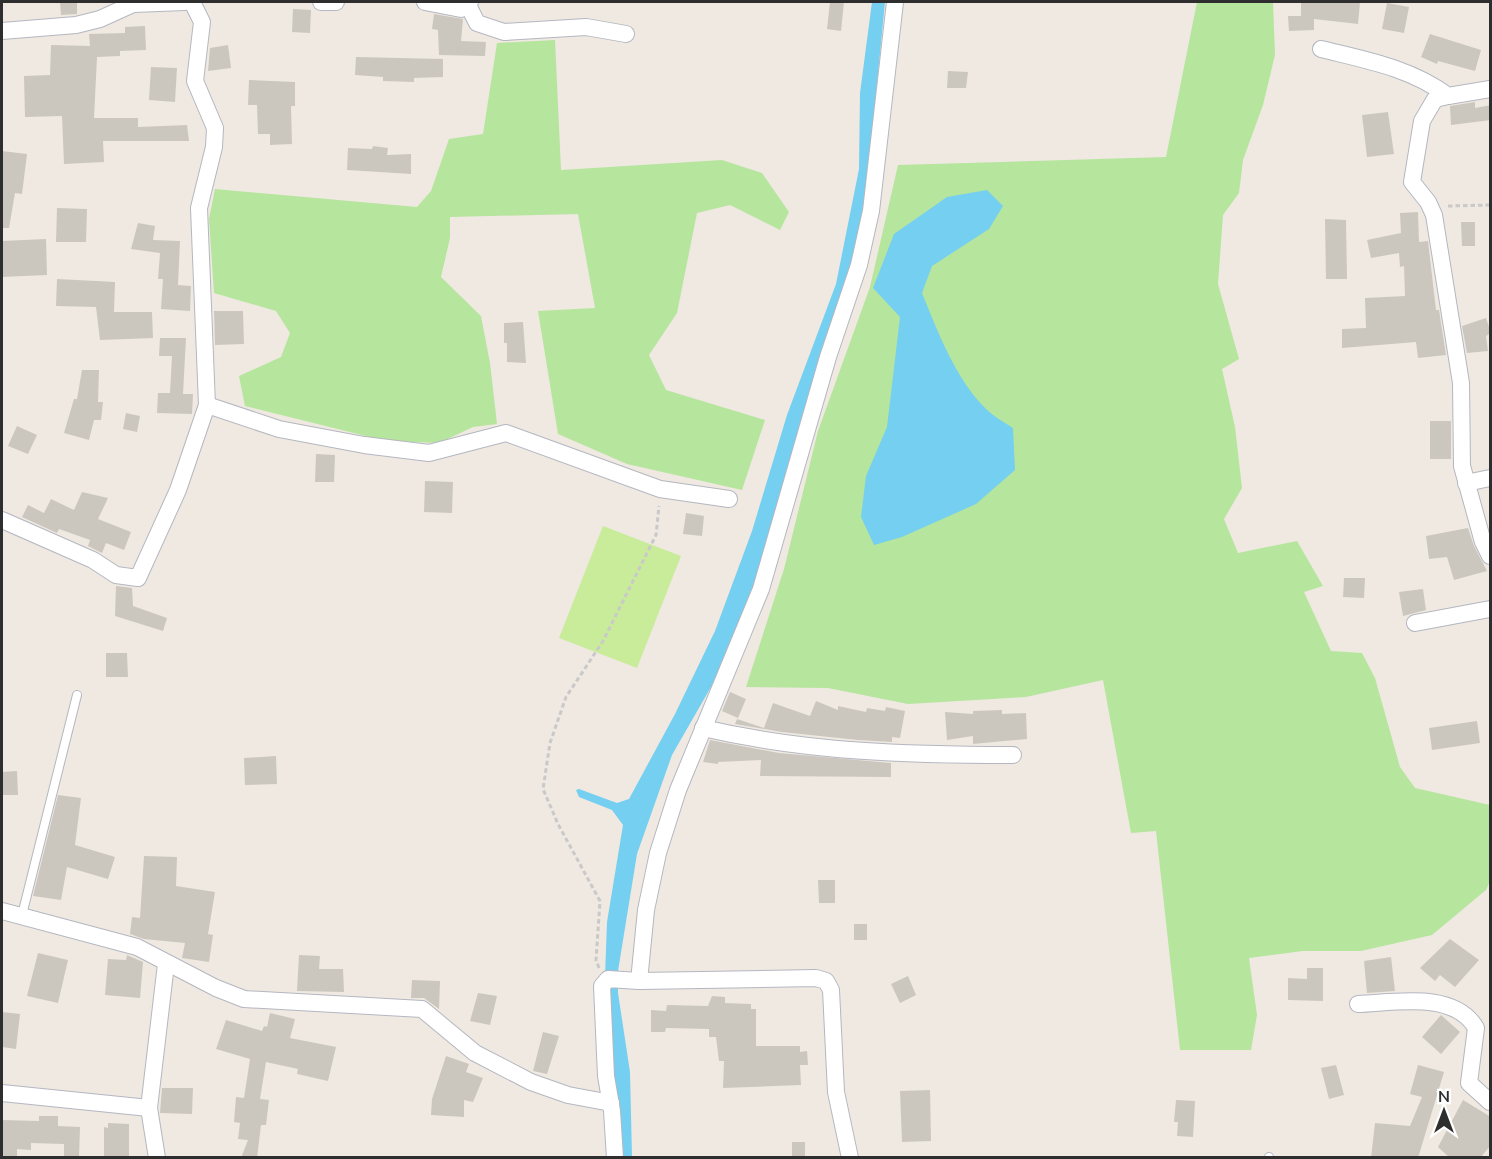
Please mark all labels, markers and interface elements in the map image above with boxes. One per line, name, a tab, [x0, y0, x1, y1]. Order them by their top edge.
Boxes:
north arrow	[1414, 1081, 1474, 1141]
text: N	[1438, 1086, 1450, 1108]

